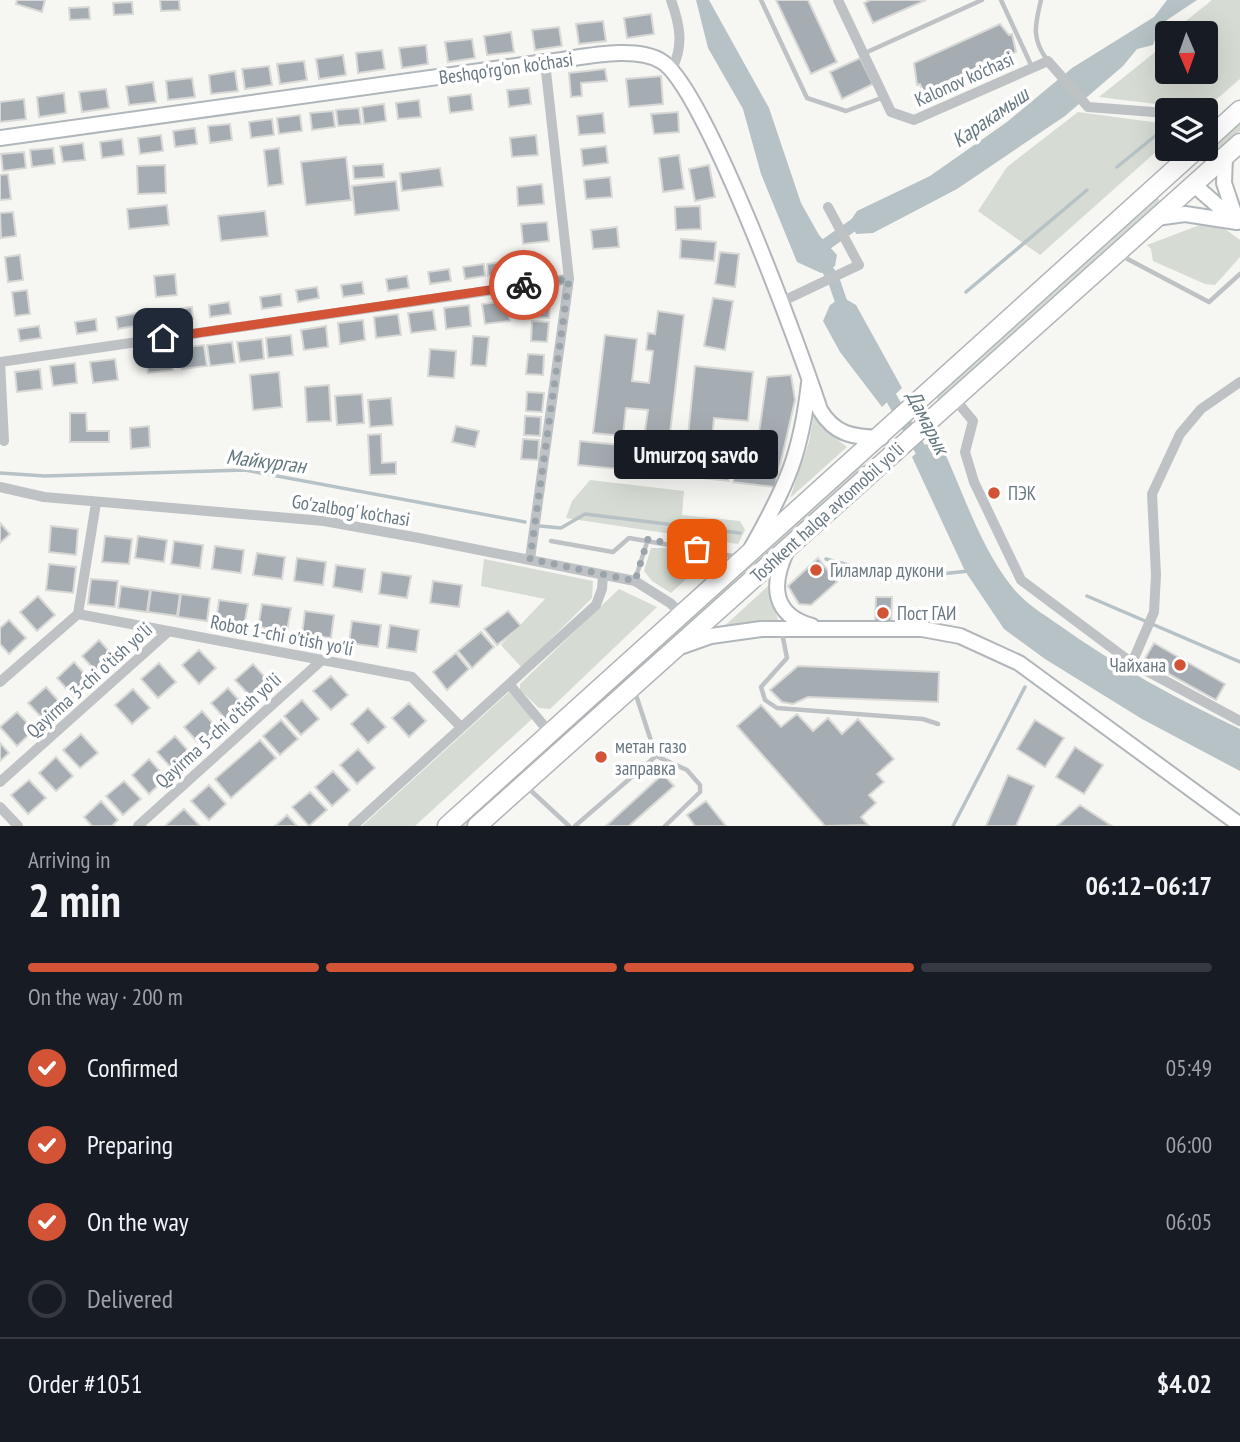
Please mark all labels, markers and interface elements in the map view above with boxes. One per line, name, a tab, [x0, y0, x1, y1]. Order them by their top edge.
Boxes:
north arrow	[1155, 21, 1218, 84]
map controls	[1155, 21, 1218, 161]
street label: Kalonov ko'chasi	[911, 46, 1017, 112]
street label: Beshqo'rg'on ko'chasi	[437, 47, 575, 89]
water label: Каракамыш	[946, 80, 1035, 153]
button: layers	[1155, 98, 1218, 161]
courier	[489, 250, 559, 320]
icon: bike	[505, 266, 543, 304]
pin	[133, 308, 193, 368]
icon: home	[144, 319, 182, 357]
water label: Дамарык	[900, 385, 957, 461]
callout: Umurzoq savdo	[615, 430, 779, 479]
street label: Toshkent halqa avtomobil yo'li	[745, 437, 909, 587]
text: Umurzoq savdo	[633, 440, 759, 469]
water label: Майкурган	[225, 443, 309, 479]
place label: ПЭК	[1008, 481, 1036, 505]
marker: ПЭК	[986, 485, 1002, 501]
street label: Go'zalbog' ko'chasi	[290, 489, 412, 531]
pin	[667, 519, 727, 579]
icon: bag	[678, 530, 716, 568]
place label: Гиламлар дукони	[830, 558, 944, 582]
marker: Гиламлар дукони	[808, 562, 824, 578]
place label: Пост ГАИ	[897, 601, 956, 625]
marker: Пост ГАИ	[875, 605, 891, 621]
street label: Robot 1-chi o'tish yo'li	[209, 609, 355, 661]
street label: Qayirma 3-chi o'tish yo'li	[21, 617, 157, 743]
place label: Чайхана	[1110, 653, 1166, 677]
marker: Чайхана	[1172, 657, 1188, 673]
street label: Qayirma 5-chi o'tish yo'li	[150, 667, 286, 793]
place label: метан газо заправка	[615, 734, 687, 780]
marker: метан газо заправка	[593, 749, 609, 765]
text: Arriving in	[28, 845, 110, 874]
text: 06:12–06:17	[1085, 869, 1212, 902]
text: 2 min	[28, 870, 121, 930]
text: On the way · 200 m	[28, 982, 183, 1011]
icon: check	[28, 1049, 66, 1087]
text: Confirmed	[87, 1051, 178, 1084]
text: 05:49	[1166, 1053, 1212, 1082]
icon: check	[28, 1126, 66, 1164]
text: Preparing	[87, 1128, 173, 1161]
text: 06:00	[1166, 1130, 1212, 1159]
icon: check	[28, 1203, 66, 1241]
text: On the way	[87, 1205, 189, 1238]
text: 06:05	[1166, 1207, 1212, 1236]
text: Delivered	[87, 1282, 173, 1315]
text: Order #1051	[28, 1367, 143, 1400]
text: $4.02	[1157, 1367, 1212, 1400]

